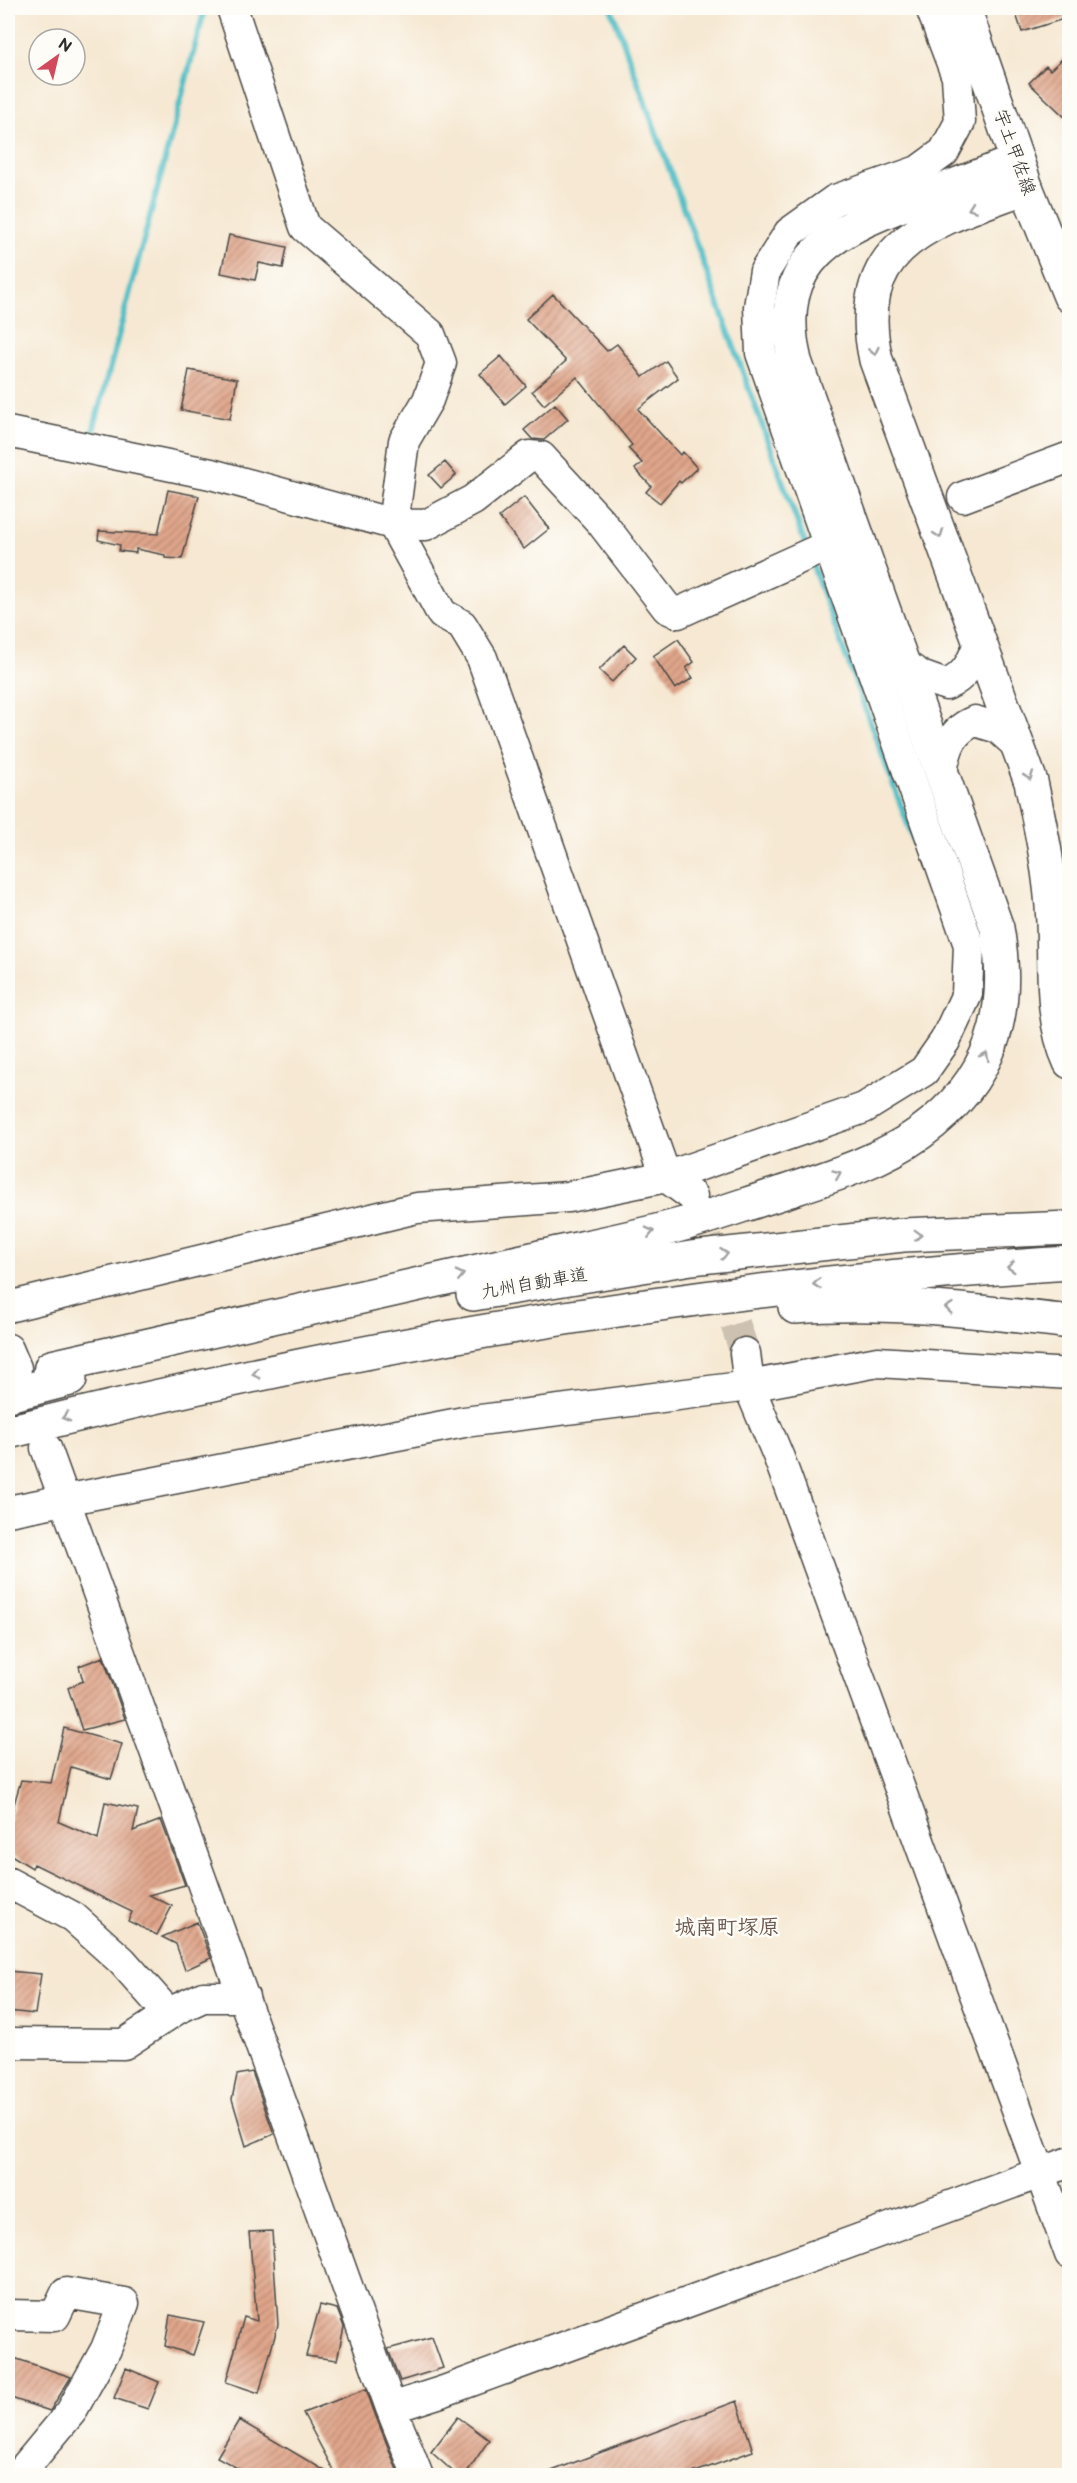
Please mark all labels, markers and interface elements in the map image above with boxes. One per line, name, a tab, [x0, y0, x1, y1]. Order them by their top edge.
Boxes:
north arrow	[27, 27, 87, 87]
text: N	[54, 35, 75, 57]
street label: 宇土甲佐線	[989, 106, 1040, 198]
one-way arrow	[967, 200, 977, 213]
one-way arrow	[866, 345, 879, 355]
one-way arrow	[931, 528, 944, 539]
one-way arrow	[1021, 770, 1034, 781]
one-way arrow	[978, 1051, 990, 1062]
one-way arrow	[830, 1169, 841, 1181]
one-way arrow	[645, 1226, 655, 1239]
one-way arrow	[913, 1228, 922, 1241]
one-way arrow	[719, 1248, 728, 1261]
one-way arrow	[1007, 1260, 1016, 1273]
street label: 九州自動車道	[479, 1264, 589, 1303]
one-way arrow	[455, 1269, 465, 1282]
one-way arrow	[812, 1277, 821, 1290]
one-way arrow	[944, 1302, 953, 1315]
one-way arrow	[252, 1367, 262, 1380]
one-way arrow	[61, 1410, 72, 1422]
district label: 城南町塚原	[675, 1915, 780, 1940]

